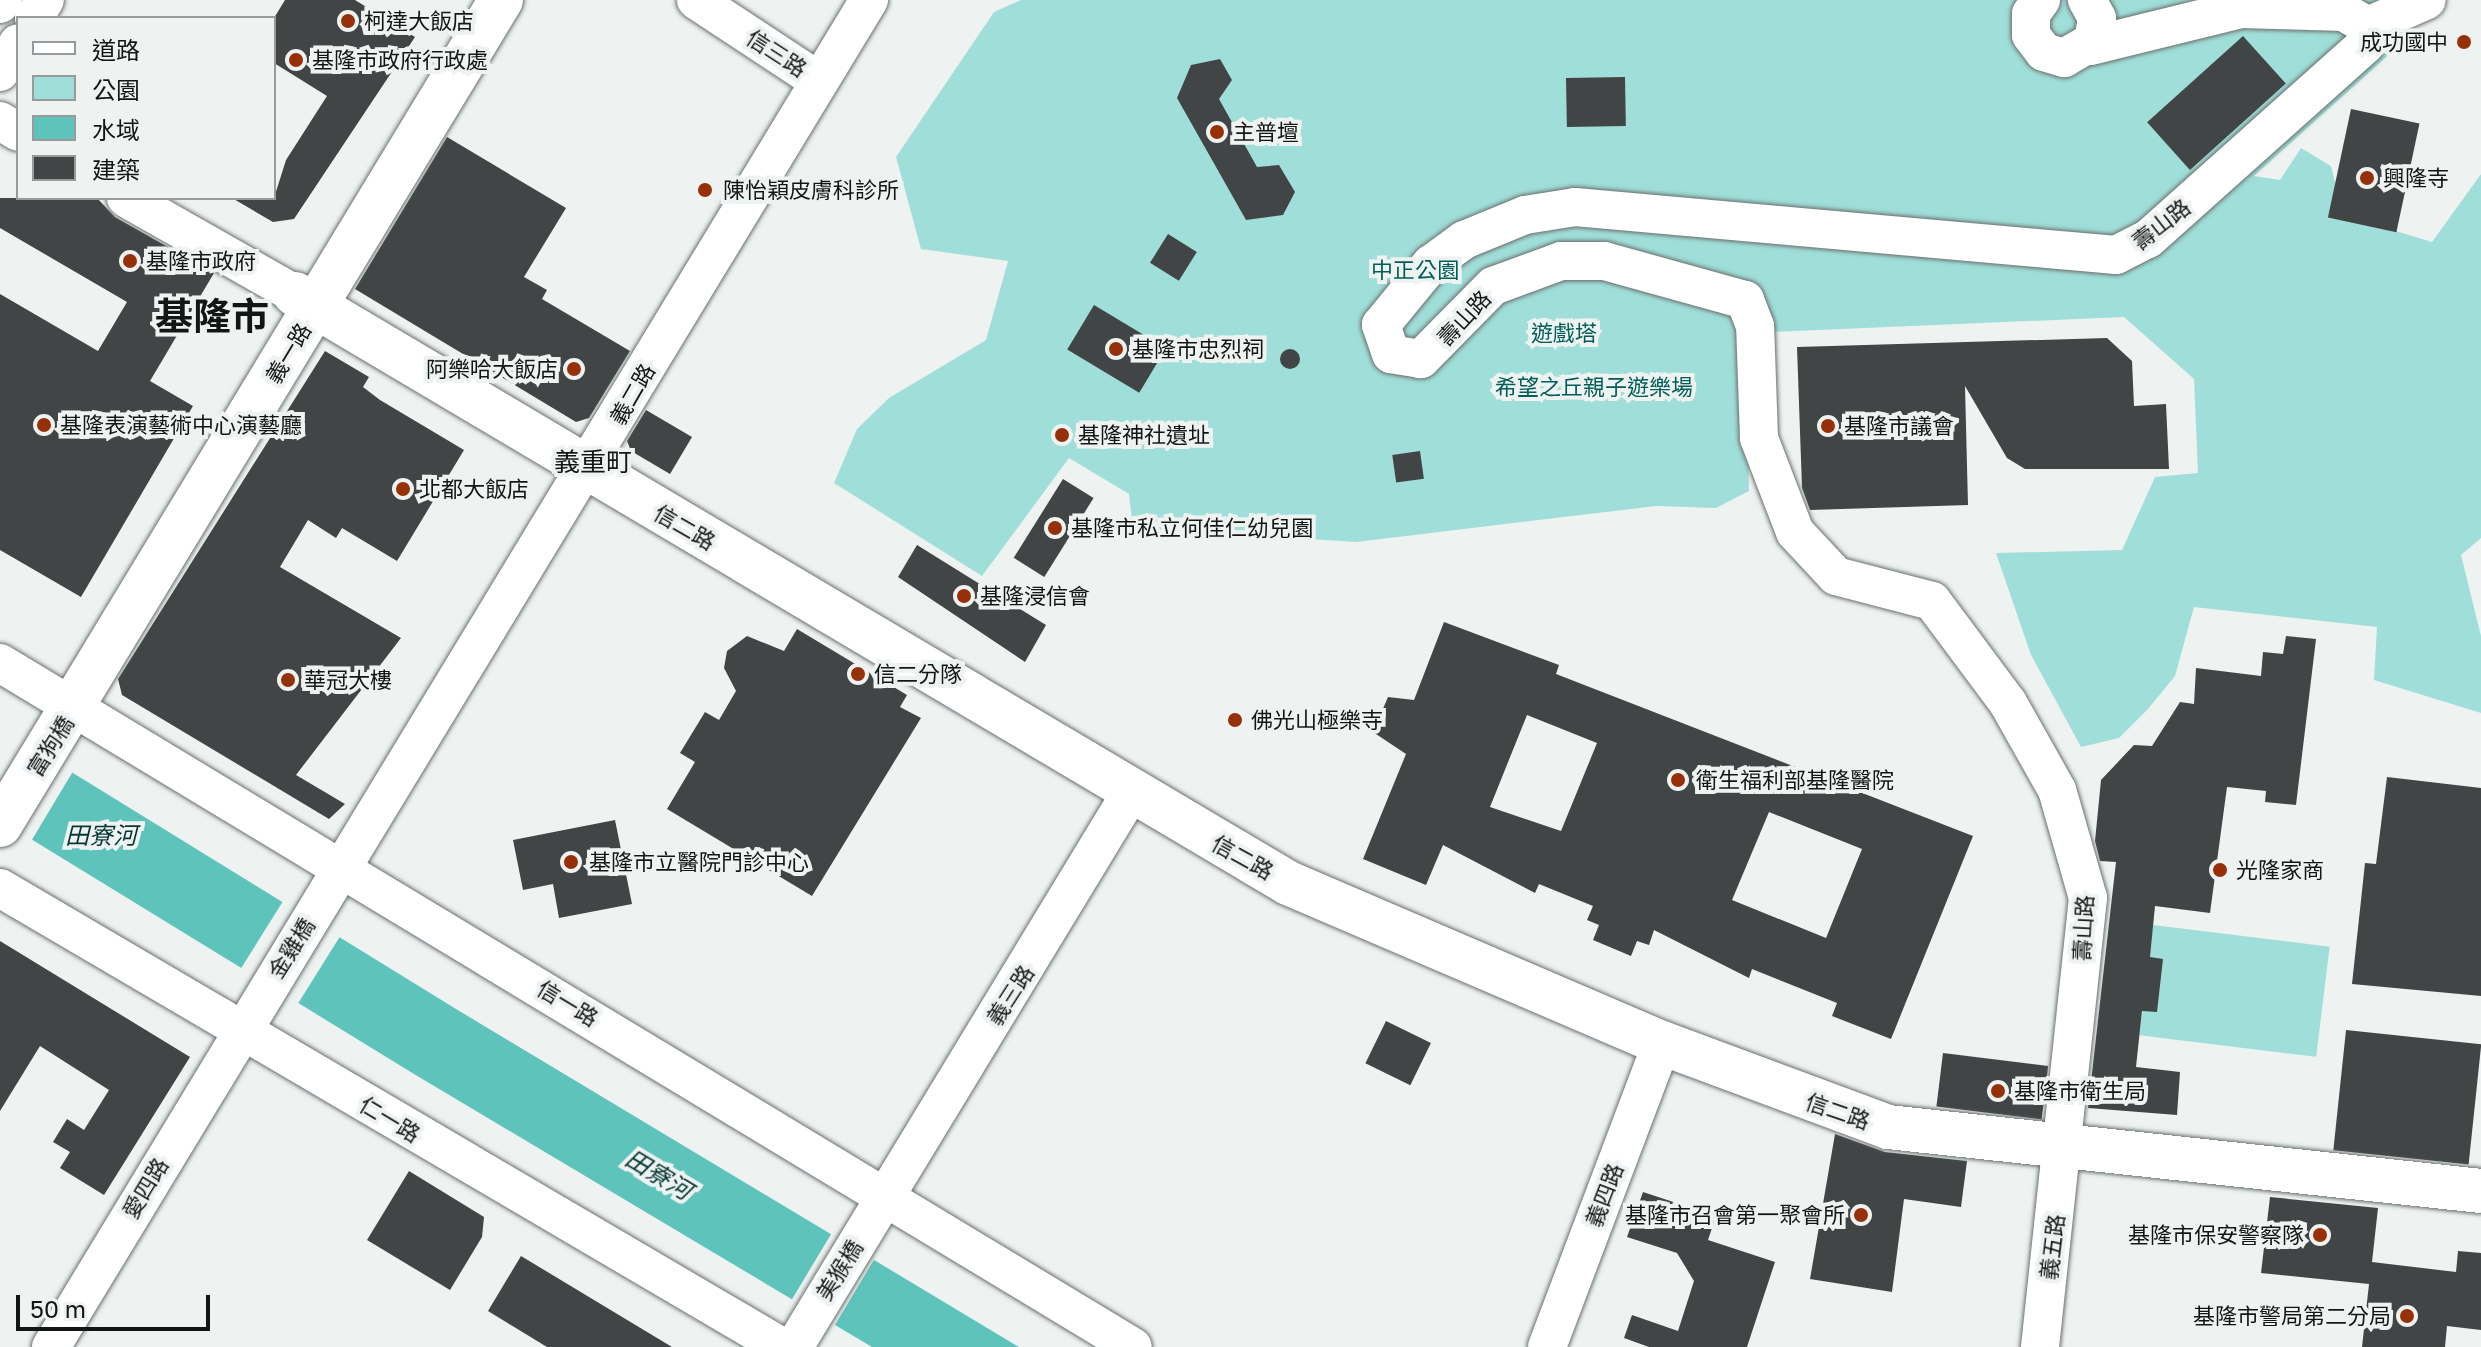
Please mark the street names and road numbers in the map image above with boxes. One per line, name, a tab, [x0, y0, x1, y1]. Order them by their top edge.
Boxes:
street label: 信三路	[742, 24, 812, 82]
street label: 壽山路	[2127, 193, 2195, 255]
street label: 壽山路	[1432, 285, 1496, 351]
street label: 義一路	[260, 318, 316, 388]
street label: 義二路	[604, 359, 660, 429]
street label: 信二路	[650, 499, 720, 555]
street label: 富狗橋	[21, 711, 79, 781]
street label: 信二路	[1208, 829, 1278, 885]
street label: 壽山路	[2068, 894, 2098, 962]
street label: 金雞橋	[262, 913, 320, 983]
street label: 義三路	[981, 960, 1039, 1030]
street label: 信一路	[533, 975, 603, 1031]
street label: 信二路	[1803, 1088, 1873, 1134]
street label: 仁一路	[355, 1091, 425, 1147]
street label: 愛四路	[117, 1153, 173, 1223]
street label: 義四路	[1580, 1159, 1628, 1231]
street label: 義五路	[2035, 1213, 2069, 1281]
street label: 美猴橋	[810, 1235, 868, 1305]

